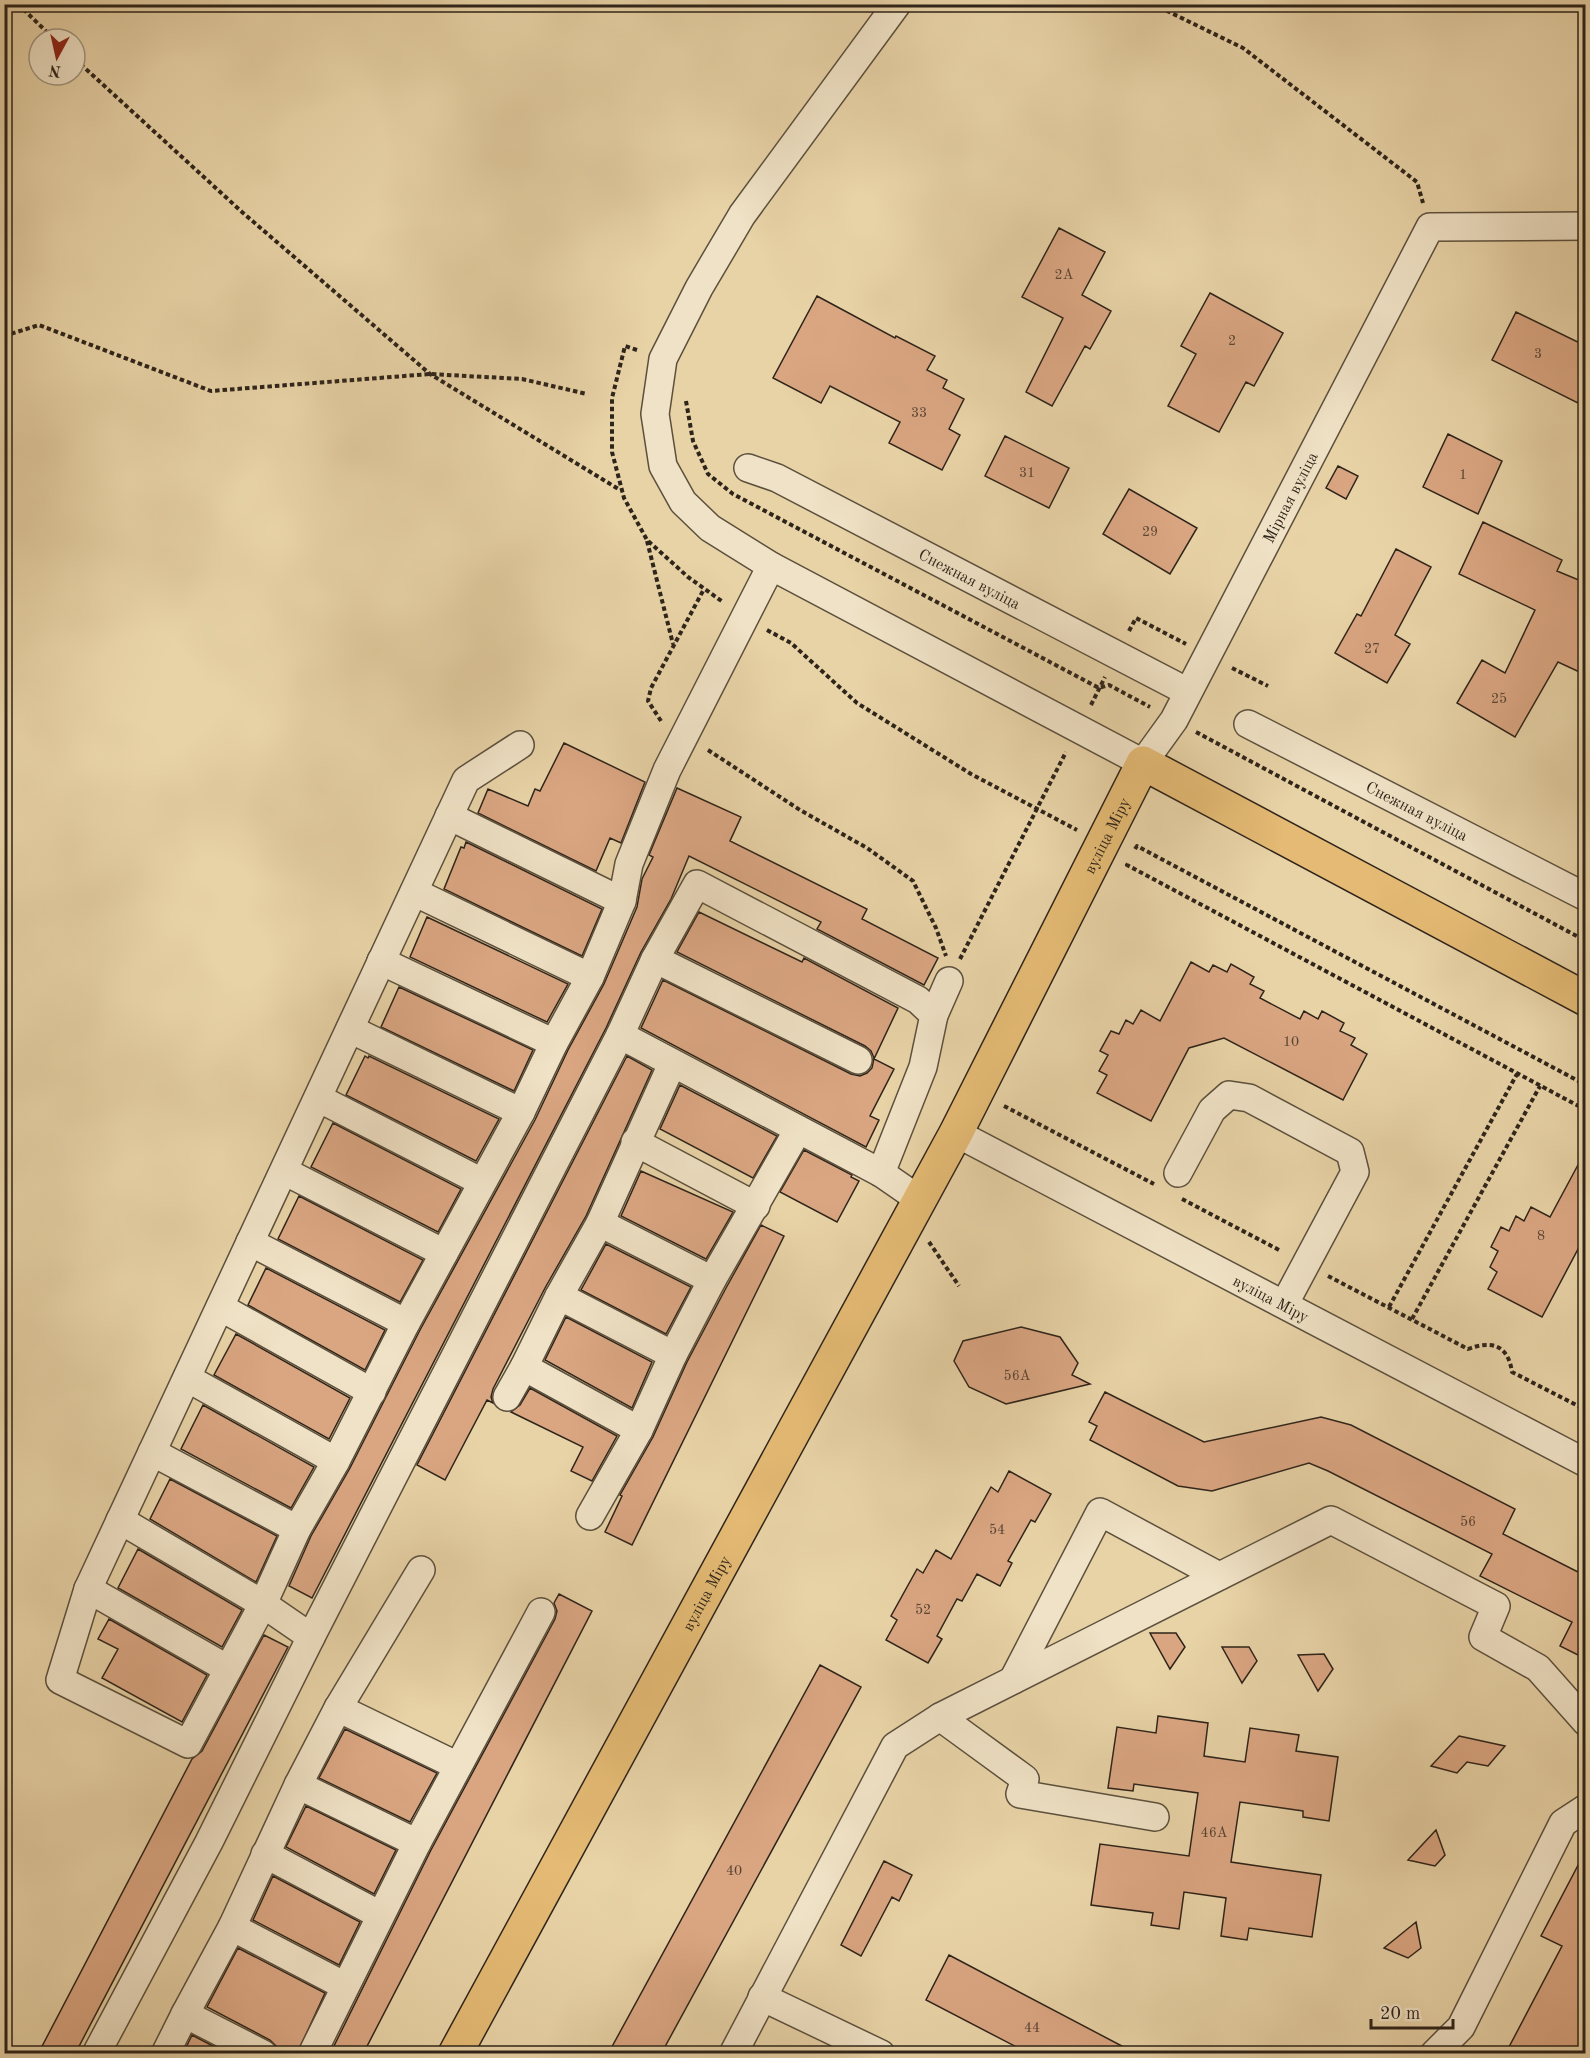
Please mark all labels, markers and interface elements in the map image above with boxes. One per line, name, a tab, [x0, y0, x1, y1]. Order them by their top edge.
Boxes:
north arrow	[27, 27, 87, 87]
text: N	[47, 61, 62, 79]
house number: 2А	[1055, 268, 1074, 282]
house number: 2	[1228, 334, 1236, 348]
house number: 3	[1534, 347, 1542, 361]
house number: 33	[911, 406, 927, 420]
street label: Мірная вуліца	[1261, 450, 1322, 546]
house number: 31	[1019, 466, 1035, 480]
house number: 1	[1459, 468, 1467, 482]
house number: 29	[1142, 525, 1158, 539]
street label: Снежная вуліца	[915, 547, 1022, 613]
house number: 27	[1364, 642, 1380, 656]
house number: 25	[1491, 692, 1507, 706]
street label: Снежная вуліца	[1363, 780, 1470, 845]
street label: вуліца Міру	[1082, 795, 1134, 877]
house number: 10	[1283, 1035, 1299, 1049]
house number: 8	[1537, 1229, 1545, 1243]
street label: вуліца Міру	[1230, 1274, 1311, 1327]
house number: 56А	[1004, 1369, 1031, 1383]
house number: 56	[1460, 1515, 1476, 1529]
house number: 54	[989, 1523, 1005, 1537]
street label: вуліца Міру	[681, 1553, 735, 1634]
house number: 52	[915, 1603, 931, 1617]
house number: 46А	[1201, 1826, 1228, 1840]
house number: 40	[726, 1864, 742, 1878]
scale bar	[1371, 1992, 1454, 2030]
text: 20 m	[1380, 2005, 1420, 2023]
house number: 44	[1024, 2021, 1040, 2035]

